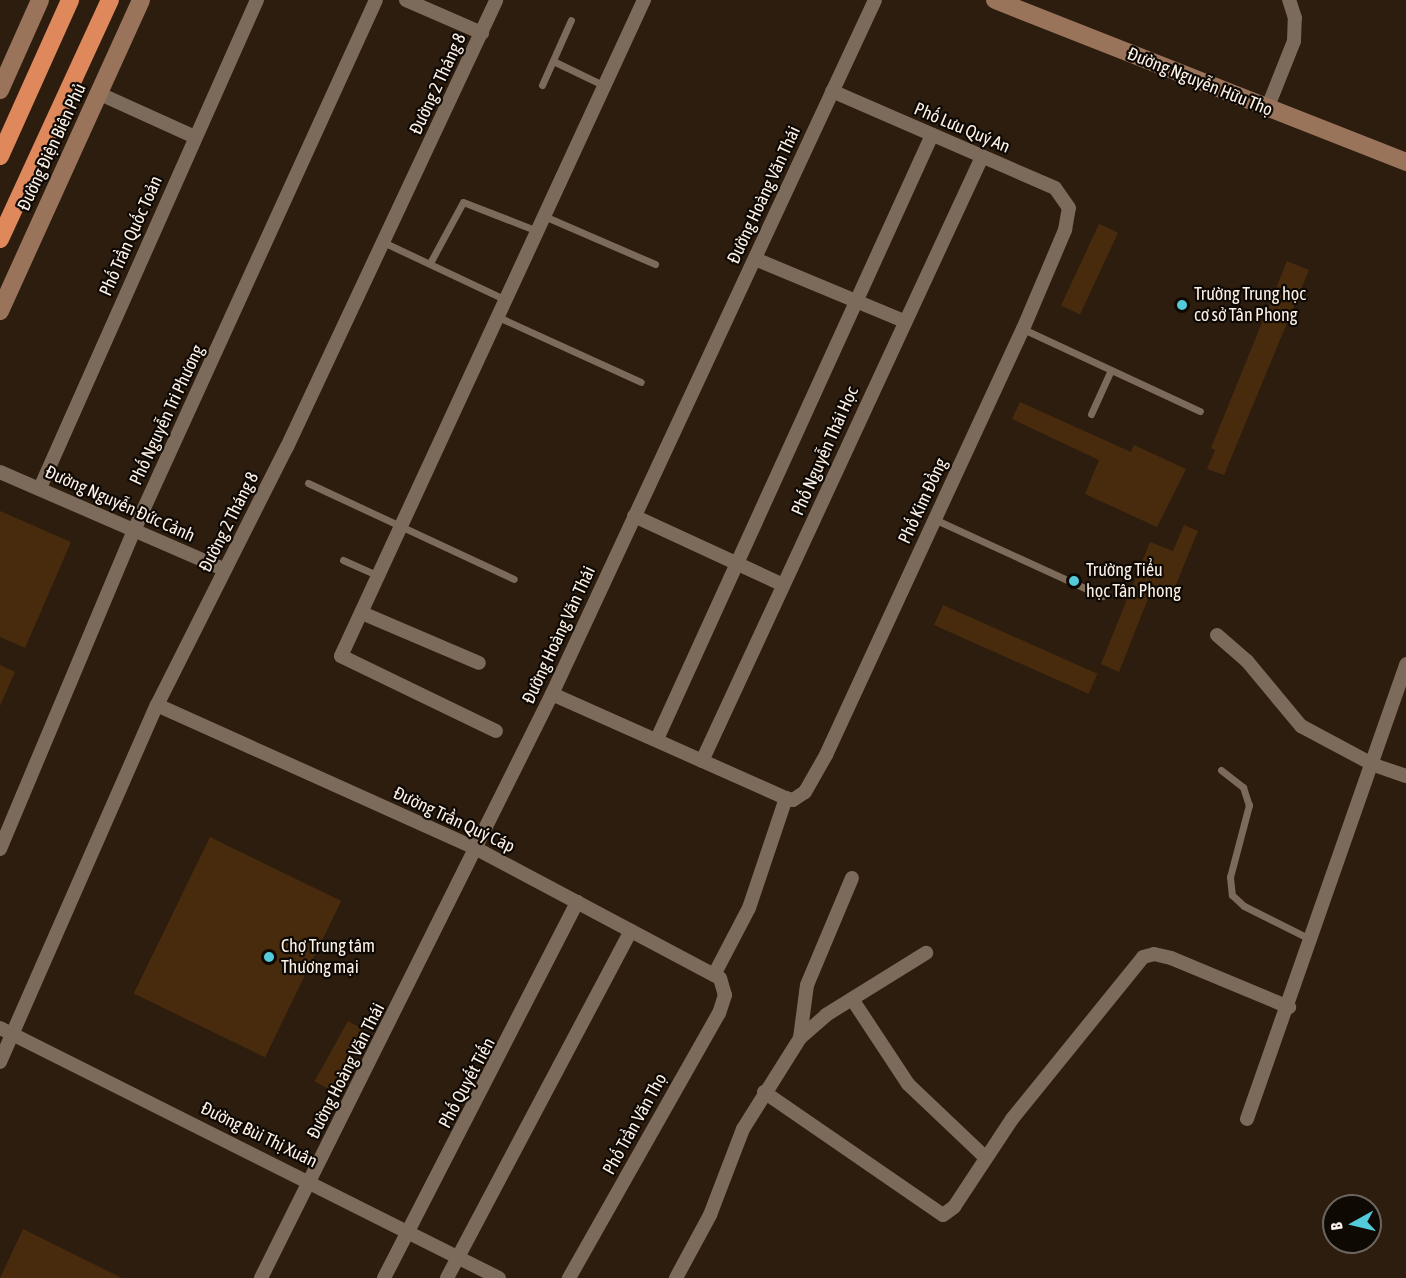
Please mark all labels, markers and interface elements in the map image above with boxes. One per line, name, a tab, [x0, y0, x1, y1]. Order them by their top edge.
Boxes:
street label: Đường 2 Tháng 8	[405, 30, 471, 138]
street label: Đường Nguyễn Hữu Thọ	[1124, 43, 1276, 121]
street label: Đường Điện Biên Phủ	[13, 80, 91, 214]
street label: Phố Lưu Quý An	[911, 98, 1013, 158]
street label: Đường Hoàng Văn Thái	[723, 123, 805, 267]
street label: Phố Trần Quốc Toản	[95, 173, 167, 299]
place label: Trường Trung học cơ sở Tân Phong	[1194, 284, 1306, 326]
marker: Trường Trung học cơ sở Tân Phong	[1175, 298, 1189, 312]
street label: Phố Nguyễn Tri Phương	[125, 342, 209, 488]
street label: Phố Nguyễn Thái Học	[787, 383, 863, 519]
street label: Phố Kim Đồng	[894, 455, 952, 547]
street label: Đường Nguyễn Đức Cảnh	[42, 461, 198, 547]
street label: Đường 2 Tháng 8	[195, 468, 263, 576]
place label: Trường Tiểu học Tân Phong	[1086, 560, 1181, 602]
street label: Đường Hoàng Văn Thái	[518, 563, 600, 707]
marker: Trường Tiểu học Tân Phong	[1067, 574, 1081, 588]
street label: Đường Trần Quý Cáp	[390, 782, 518, 858]
place label: Chợ Trung tâm Thương mại	[281, 936, 375, 978]
marker: Chợ Trung tâm Thương mại	[262, 950, 276, 964]
street label: Đường Hoàng Văn Thái	[303, 1000, 389, 1142]
street label: Phố Quyết Tiến	[434, 1034, 500, 1132]
street label: Phố Trần Văn Thọ	[598, 1070, 672, 1178]
street label: Đường Bùi Thị Xuân	[197, 1098, 321, 1172]
north arrow	[1322, 1194, 1382, 1254]
text: B	[1327, 1221, 1346, 1231]

